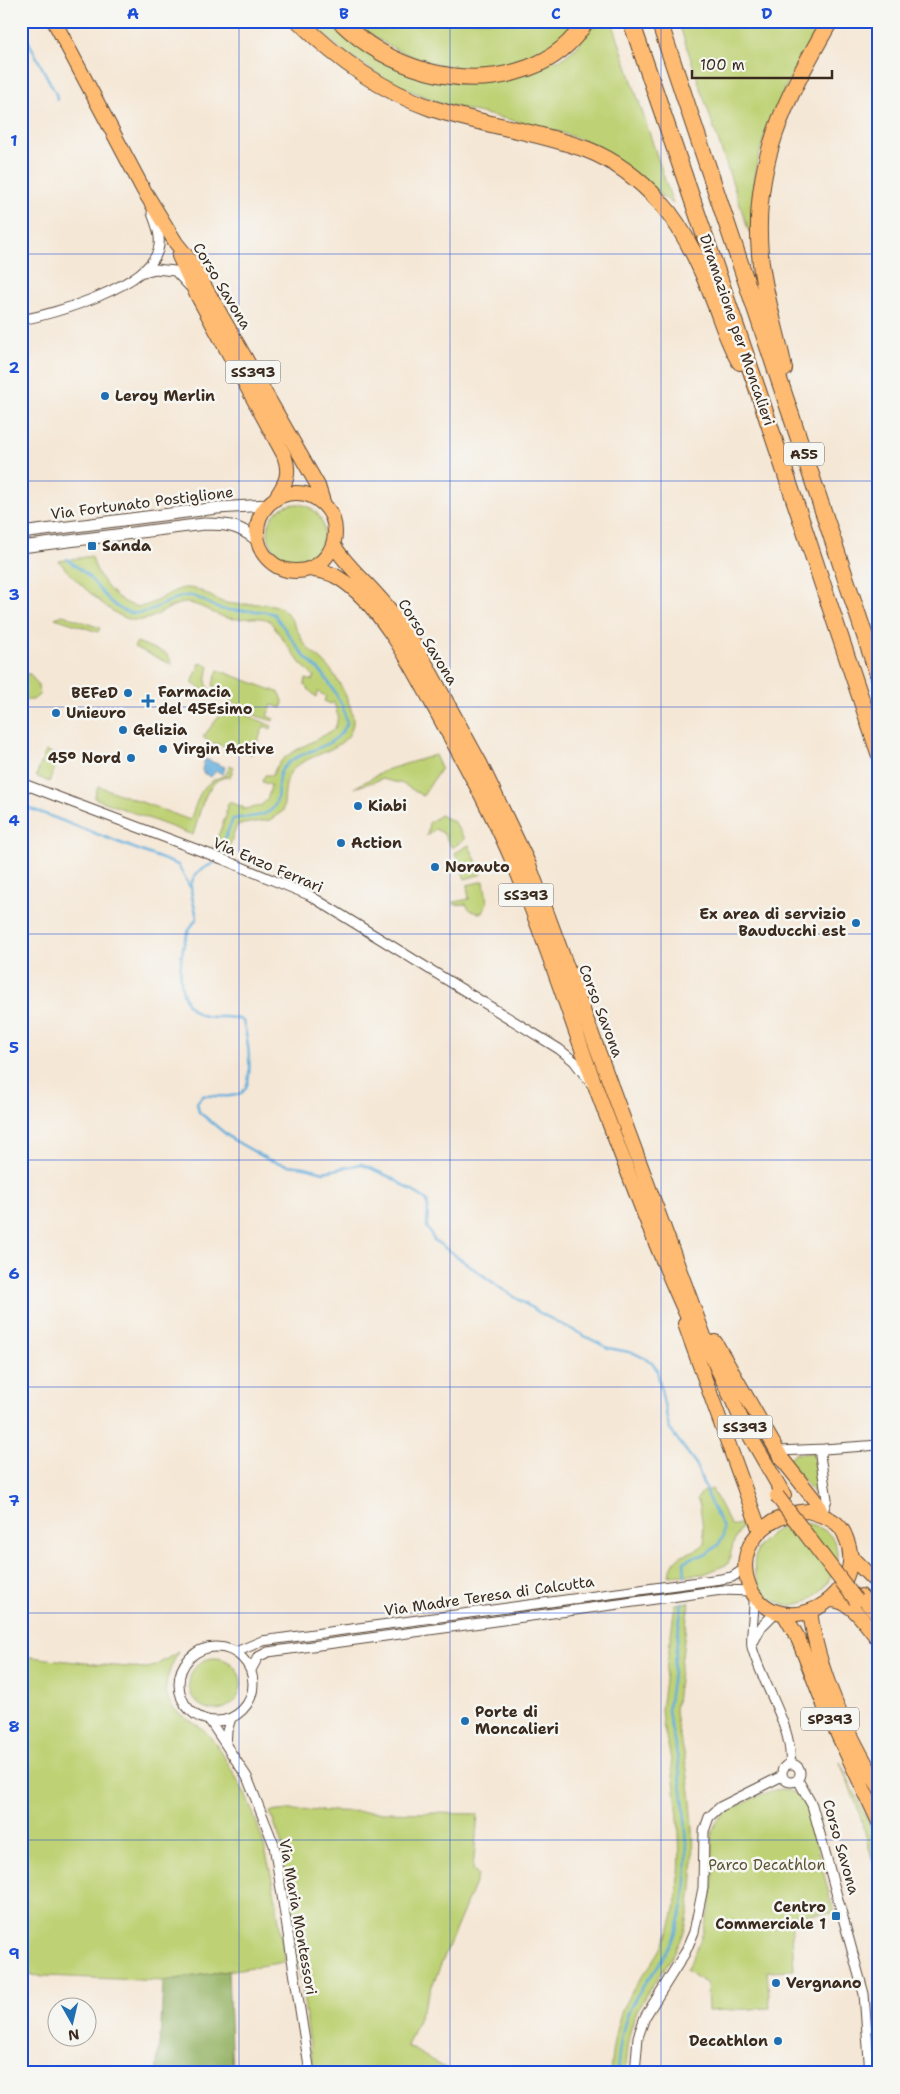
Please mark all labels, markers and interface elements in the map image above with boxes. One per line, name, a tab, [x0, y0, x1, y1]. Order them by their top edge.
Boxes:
text: A	[127, 3, 139, 24]
text: B	[339, 3, 349, 24]
text: C	[551, 3, 561, 24]
text: D	[761, 3, 773, 24]
scale bar	[692, 48, 832, 80]
text: 100 m	[700, 55, 745, 75]
text: 1	[10, 130, 18, 151]
street label: Diramazione per Moncalieri	[695, 232, 779, 428]
street label: Corso Savona	[188, 239, 256, 334]
text: 2	[8, 357, 20, 378]
road number: SS393	[226, 361, 280, 384]
place label: Leroy Merlin	[115, 386, 215, 406]
marker: Leroy Merlin	[99, 390, 111, 402]
road number: A55	[784, 442, 824, 466]
street label: Via Fortunato Postiglione	[49, 482, 235, 524]
place label: Sanda	[102, 536, 152, 556]
marker: Sanda	[86, 540, 98, 552]
text: 3	[8, 584, 20, 605]
street label: Corso Savona	[394, 595, 463, 689]
place label: Farmacia del 45Esimo	[158, 682, 253, 719]
place label: BEFeD	[71, 683, 118, 703]
marker: BEFeD	[122, 687, 134, 699]
marker: Farmacia del 45Esimo	[142, 695, 154, 707]
place label: Unieuro	[66, 703, 126, 723]
marker: Unieuro	[50, 707, 62, 719]
place label: Gelizia	[133, 720, 188, 740]
marker: Gelizia	[117, 724, 129, 736]
place label: Virgin Active	[173, 739, 274, 759]
marker: Virgin Active	[157, 743, 169, 755]
place label: 45° Nord	[48, 748, 121, 768]
marker: 45° Nord	[125, 752, 137, 764]
place label: Kiabi	[368, 796, 407, 816]
marker: Kiabi	[352, 800, 364, 812]
text: 4	[8, 810, 20, 831]
street label: Via Enzo Ferrari	[210, 833, 326, 897]
place label: Action	[351, 833, 402, 853]
marker: Action	[335, 837, 347, 849]
place label: Norauto	[445, 857, 510, 877]
marker: Norauto	[429, 861, 441, 873]
road number: SS393	[498, 884, 554, 906]
place label: Ex area di servizio Bauducchi est	[699, 904, 846, 941]
marker: Ex area di servizio Bauducchi est	[850, 917, 862, 929]
street label: Corso Savona	[574, 962, 628, 1061]
text: 5	[9, 1037, 19, 1058]
text: 6	[8, 1263, 20, 1284]
road number: SS393	[718, 1415, 772, 1438]
text: 7	[8, 1490, 20, 1511]
street label: Via Madre Teresa di Calcutta	[383, 1571, 596, 1621]
place label: Porte di Moncalieri	[475, 1702, 559, 1739]
road number: SP393	[801, 1708, 859, 1730]
marker: Porte di Moncalieri	[459, 1715, 471, 1727]
text: 8	[8, 1716, 20, 1737]
street label: Corso Savona	[818, 1797, 864, 1897]
street label: Via Maria Montessori	[274, 1837, 322, 1997]
park label: Parco Decathlon	[708, 1855, 826, 1875]
place label: Centro Commerciale 1	[715, 1897, 826, 1934]
marker: Centro Commerciale 1	[830, 1910, 842, 1922]
text: 9	[8, 1943, 20, 1964]
place label: Vergnano	[786, 1973, 862, 1993]
marker: Vergnano	[770, 1977, 782, 1989]
north arrow	[48, 1996, 98, 2046]
text: N	[67, 2025, 81, 2045]
place label: Decathlon	[689, 2031, 768, 2051]
marker: Decathlon	[772, 2035, 784, 2047]

